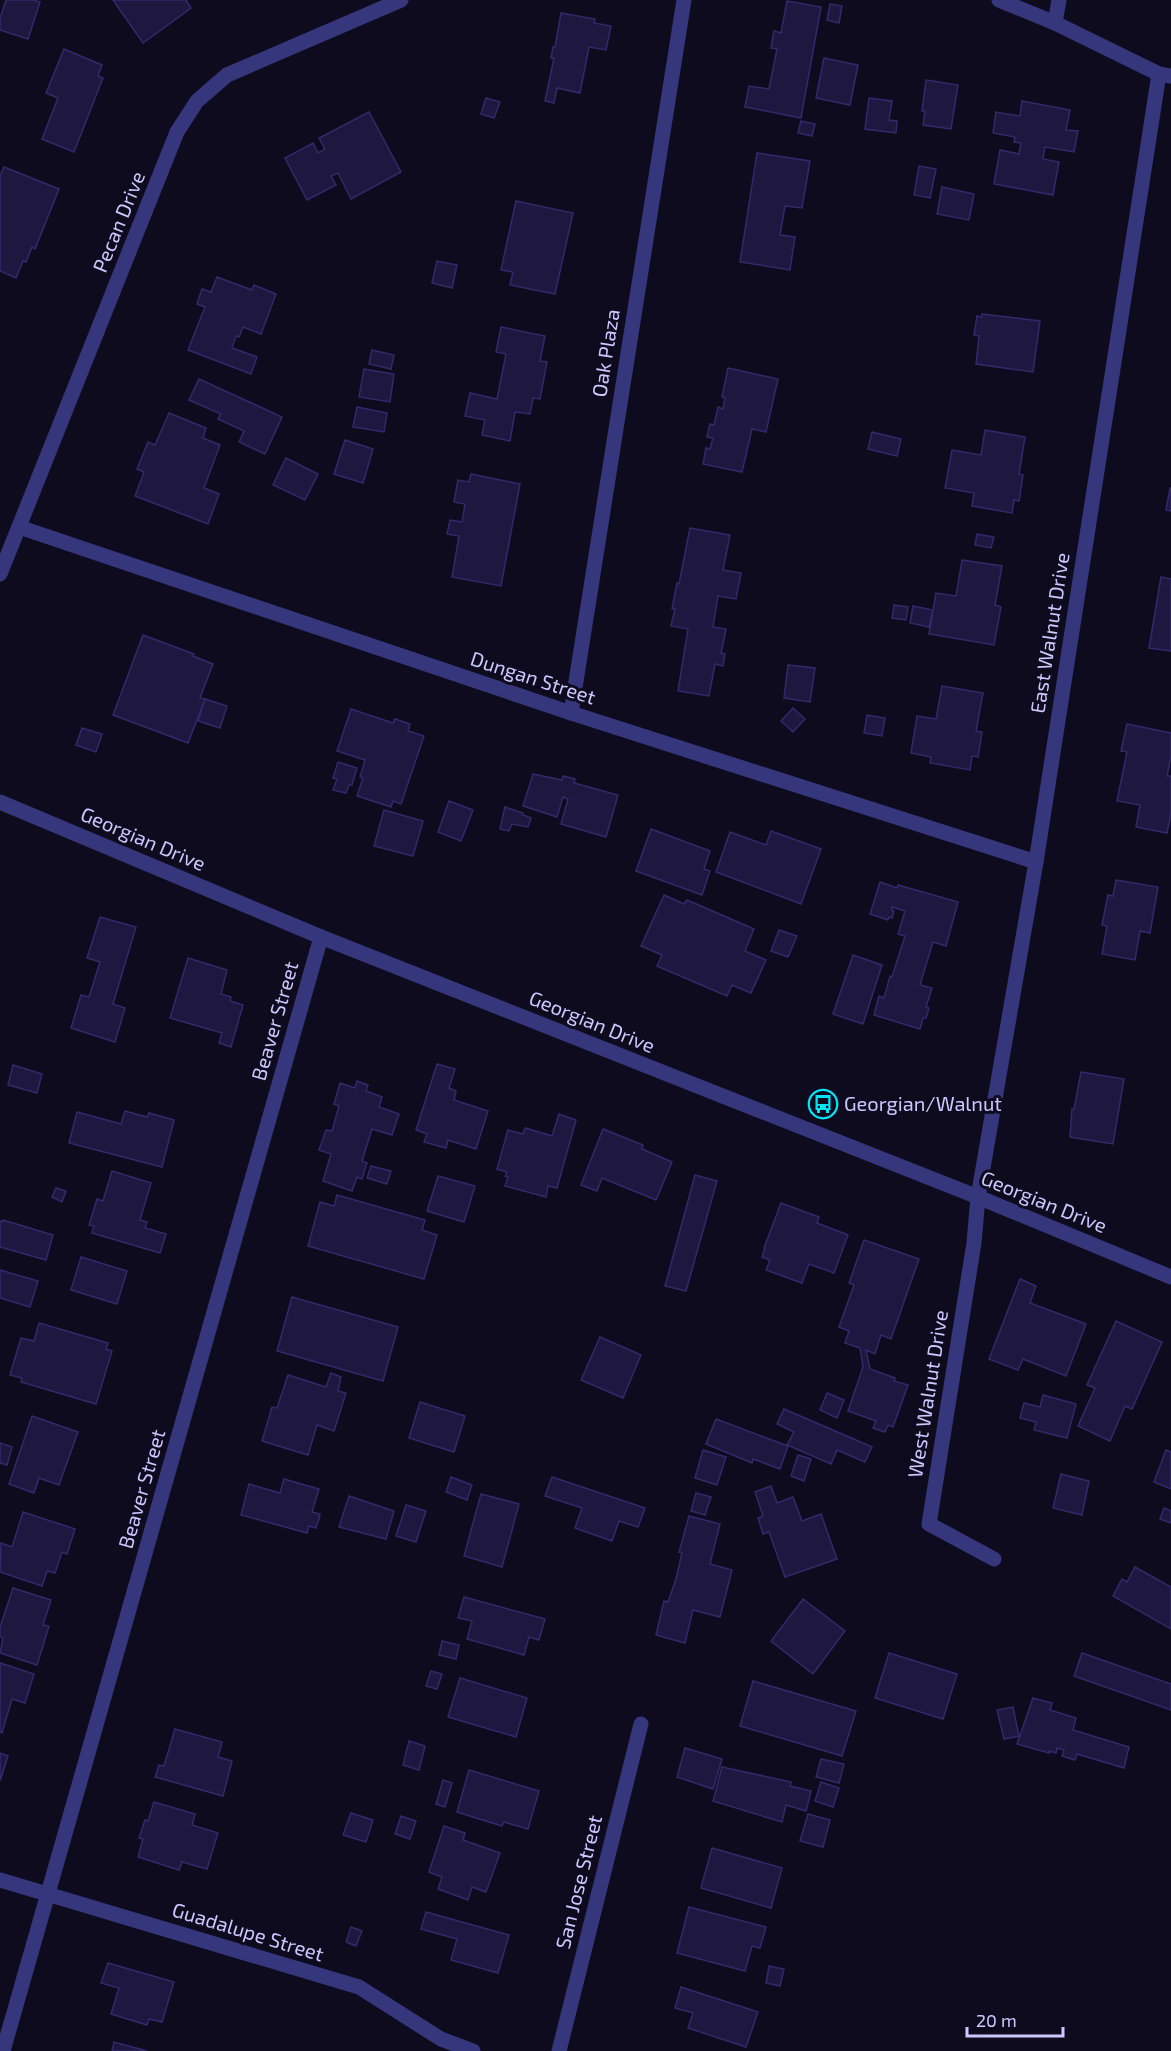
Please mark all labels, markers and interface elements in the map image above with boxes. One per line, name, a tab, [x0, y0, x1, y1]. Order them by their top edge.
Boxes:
street label: Pecan Drive	[87, 168, 149, 276]
street label: Oak Plaza	[586, 307, 624, 399]
street label: East Walnut Drive	[1024, 551, 1074, 715]
street label: Dungan Street	[468, 646, 599, 709]
street label: Georgian Drive	[77, 801, 209, 875]
street label: Beaver Street	[246, 958, 303, 1083]
street label: Georgian Drive	[526, 985, 659, 1057]
bus stop icon: Georgian/Walnut	[807, 1088, 839, 1120]
place label: Georgian/Walnut	[844, 1091, 1002, 1115]
street label: Georgian Drive	[978, 1165, 1111, 1237]
street label: West Walnut Drive	[902, 1308, 952, 1479]
street label: Beaver Street	[113, 1426, 170, 1551]
street label: San Jose Street	[550, 1812, 606, 1951]
street label: Guadalupe Street	[170, 1897, 327, 1966]
scale bar	[967, 2000, 1063, 2038]
text: 20 m	[976, 2009, 1017, 2031]

